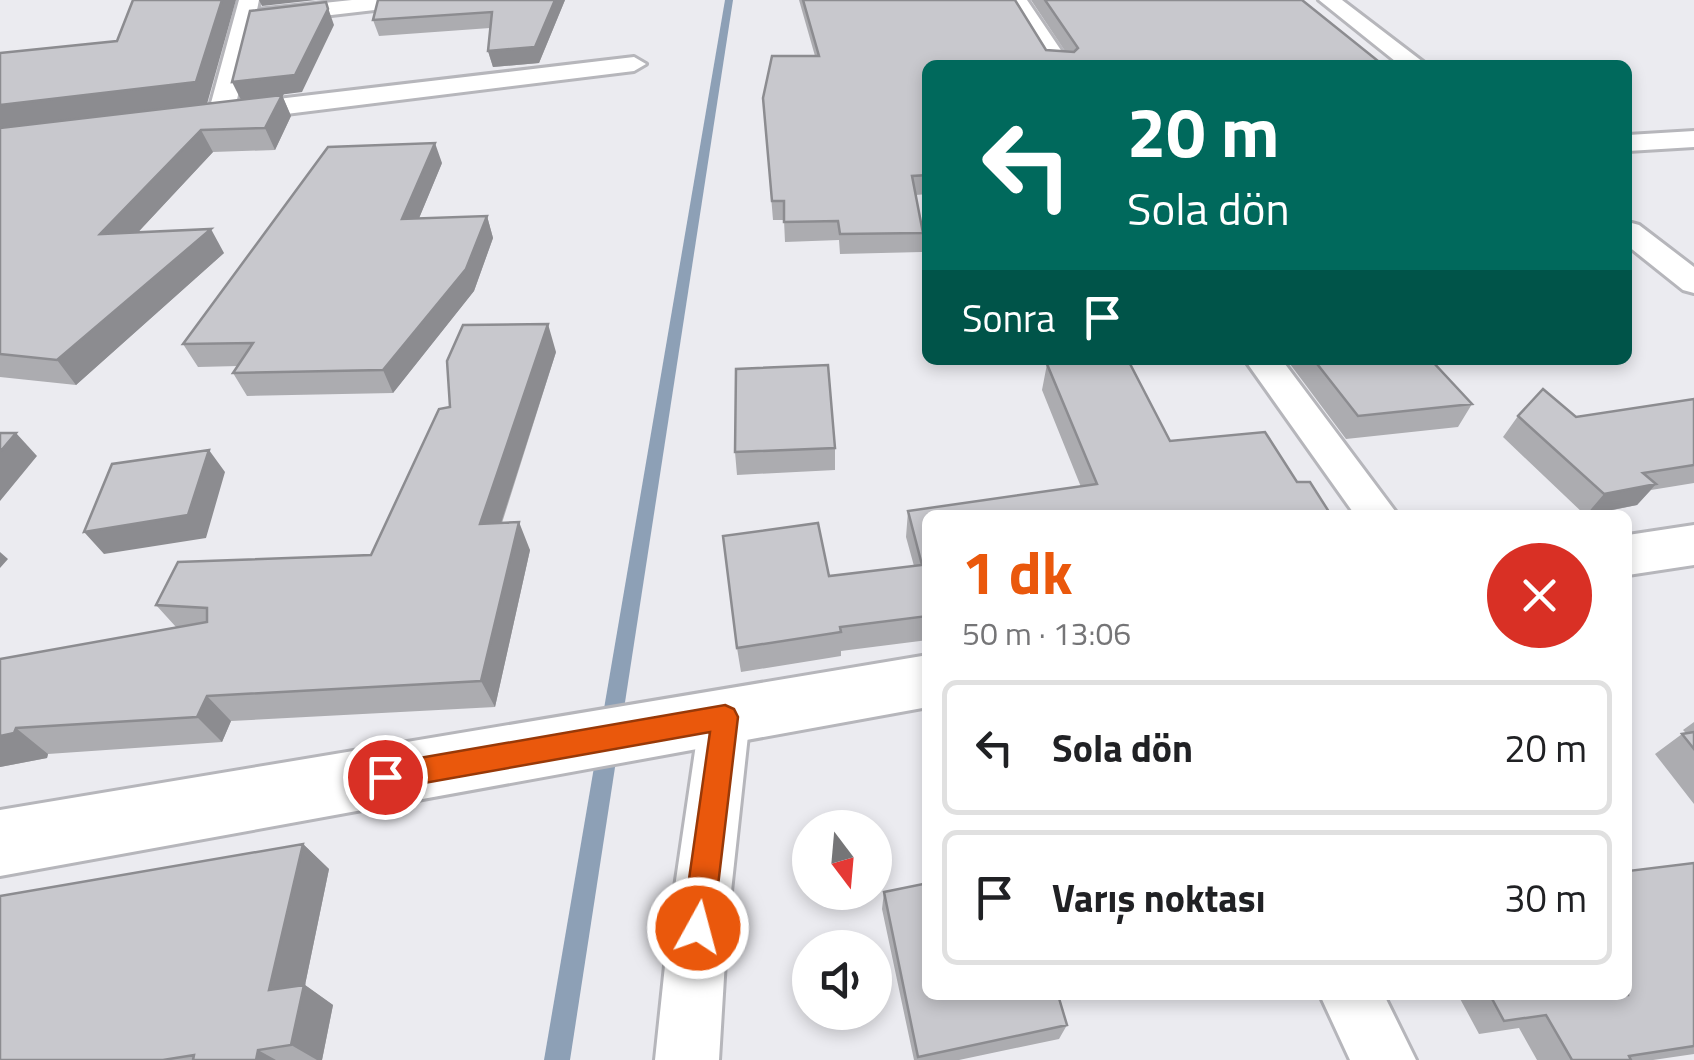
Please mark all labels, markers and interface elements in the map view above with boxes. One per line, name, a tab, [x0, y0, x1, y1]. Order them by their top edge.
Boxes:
text: 20 m	[1127, 78, 1280, 184]
icon: left	[962, 100, 1092, 230]
text: Sola dön	[1127, 174, 1290, 242]
text: Sonra	[962, 289, 1055, 347]
icon: arrive	[1075, 290, 1130, 345]
text: 1 dk	[962, 526, 1073, 617]
button: close	[1487, 543, 1592, 648]
text: 50 m · 13:06	[962, 609, 1131, 657]
text: Sola dön	[1052, 719, 1193, 777]
text: 20 m	[1504, 719, 1587, 777]
icon: left	[967, 720, 1022, 775]
pin	[343, 735, 428, 820]
icon: arrive	[358, 750, 413, 805]
north arrow	[792, 810, 892, 910]
map controls	[792, 810, 892, 1030]
text: Varış noktası	[1052, 869, 1266, 927]
text: 30 m	[1504, 869, 1587, 927]
icon: arrive	[967, 870, 1022, 925]
position arrow	[646, 876, 750, 980]
button: sound	[792, 930, 892, 1030]

